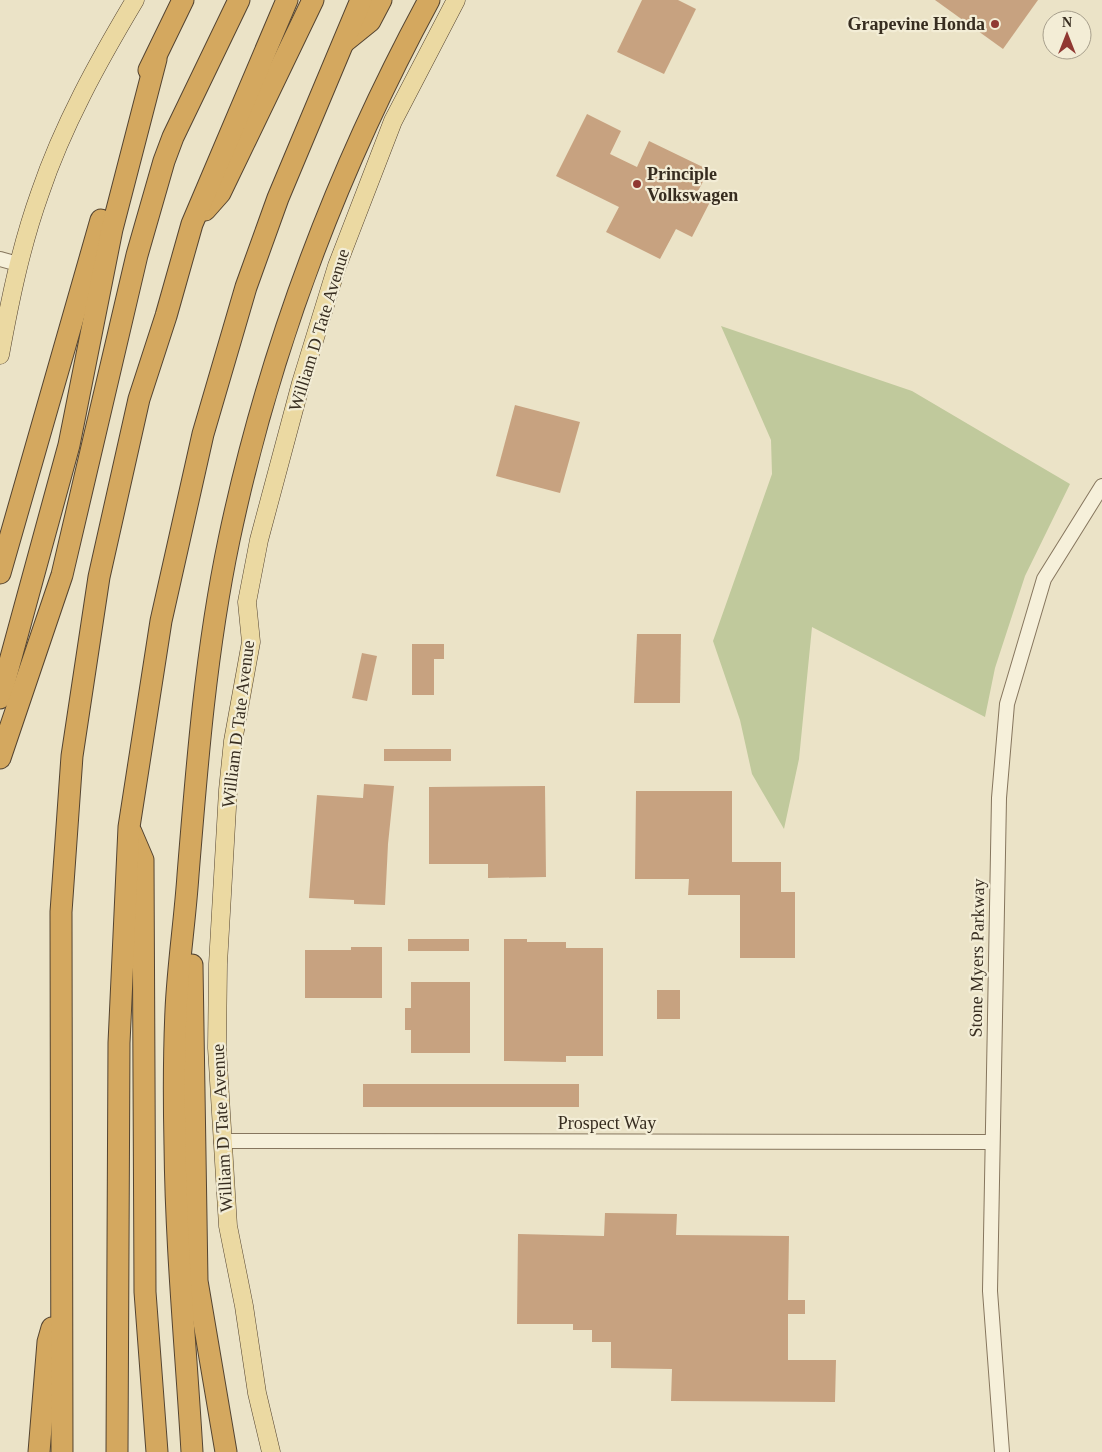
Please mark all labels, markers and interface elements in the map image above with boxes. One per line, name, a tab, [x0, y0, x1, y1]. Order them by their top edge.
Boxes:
north arrow	[1042, 10, 1092, 60]
place label: Grapevine Honda	[847, 14, 985, 34]
text: N	[1062, 15, 1072, 30]
marker: Grapevine Honda	[989, 18, 1001, 30]
place label: Principle Volkswagen	[647, 164, 738, 205]
marker: Principle Volkswagen	[631, 178, 643, 190]
street label: William D Tate Avenue	[285, 246, 353, 414]
street label: William D Tate Avenue	[218, 639, 258, 809]
street label: Stone Myers Parkway	[966, 878, 988, 1038]
street label: William D Tate Avenue	[208, 1043, 236, 1213]
street label: Prospect Way	[558, 1113, 656, 1133]

